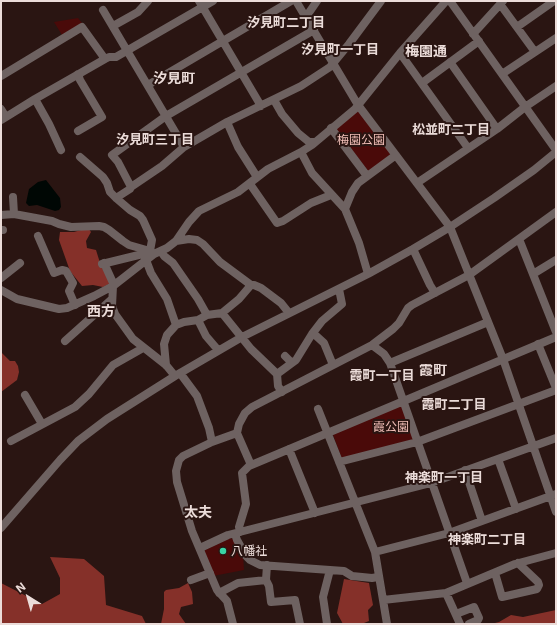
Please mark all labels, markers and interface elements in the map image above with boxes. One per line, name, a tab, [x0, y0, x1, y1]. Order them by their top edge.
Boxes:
district label: 汐見町二丁目	[247, 15, 325, 31]
district label: 汐見町一丁目	[301, 42, 379, 58]
district label: 梅園通	[405, 44, 447, 60]
district label: 汐見町	[153, 71, 195, 87]
district label: 松並町二丁目	[412, 122, 490, 138]
district label: 汐見町三丁目	[116, 132, 194, 148]
park label: 梅園公園	[337, 133, 385, 147]
district label: 西方	[87, 304, 115, 320]
district label: 霞町	[419, 363, 447, 379]
district label: 霞町一丁目	[350, 368, 414, 384]
district label: 霞町二丁目	[422, 397, 486, 413]
park label: 霞公園	[373, 420, 409, 434]
district label: 神楽町一丁目	[405, 470, 483, 486]
district label: 太夫	[184, 505, 212, 521]
district label: 神楽町二丁目	[448, 532, 526, 548]
place label: 八幡社	[231, 544, 267, 558]
marker: 八幡社	[218, 546, 228, 556]
north arrow	[8, 577, 48, 617]
text: N	[13, 579, 28, 596]

